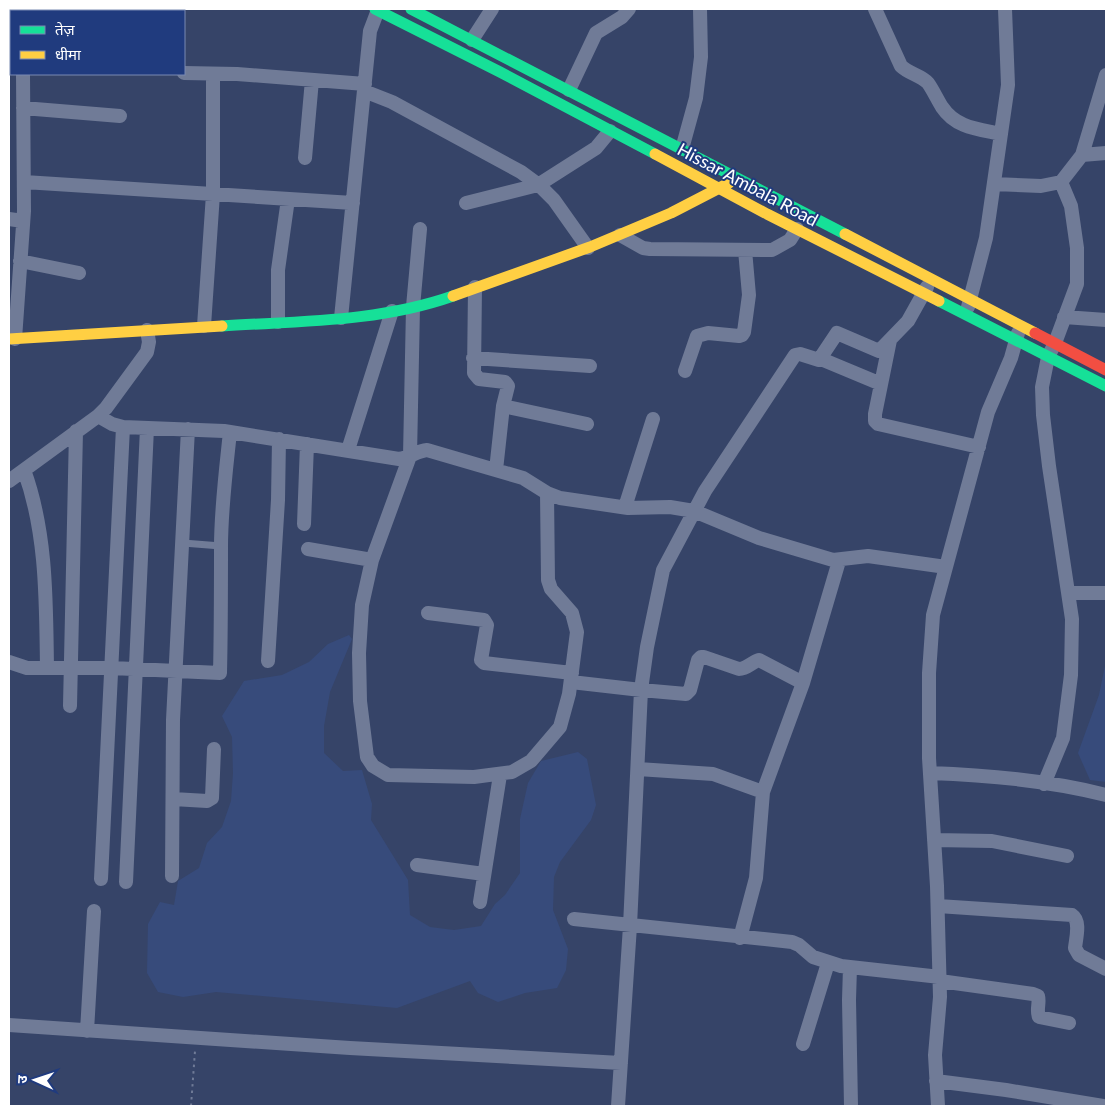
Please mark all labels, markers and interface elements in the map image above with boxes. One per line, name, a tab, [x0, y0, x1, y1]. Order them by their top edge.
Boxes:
legend	[10, 10, 185, 75]
text: तेज़	[55, 20, 76, 38]
text: धीमा	[55, 45, 82, 63]
street label: Hissar Ambala Road	[674, 138, 822, 230]
north arrow	[10, 1055, 60, 1105]
text: उ	[13, 1074, 30, 1084]

